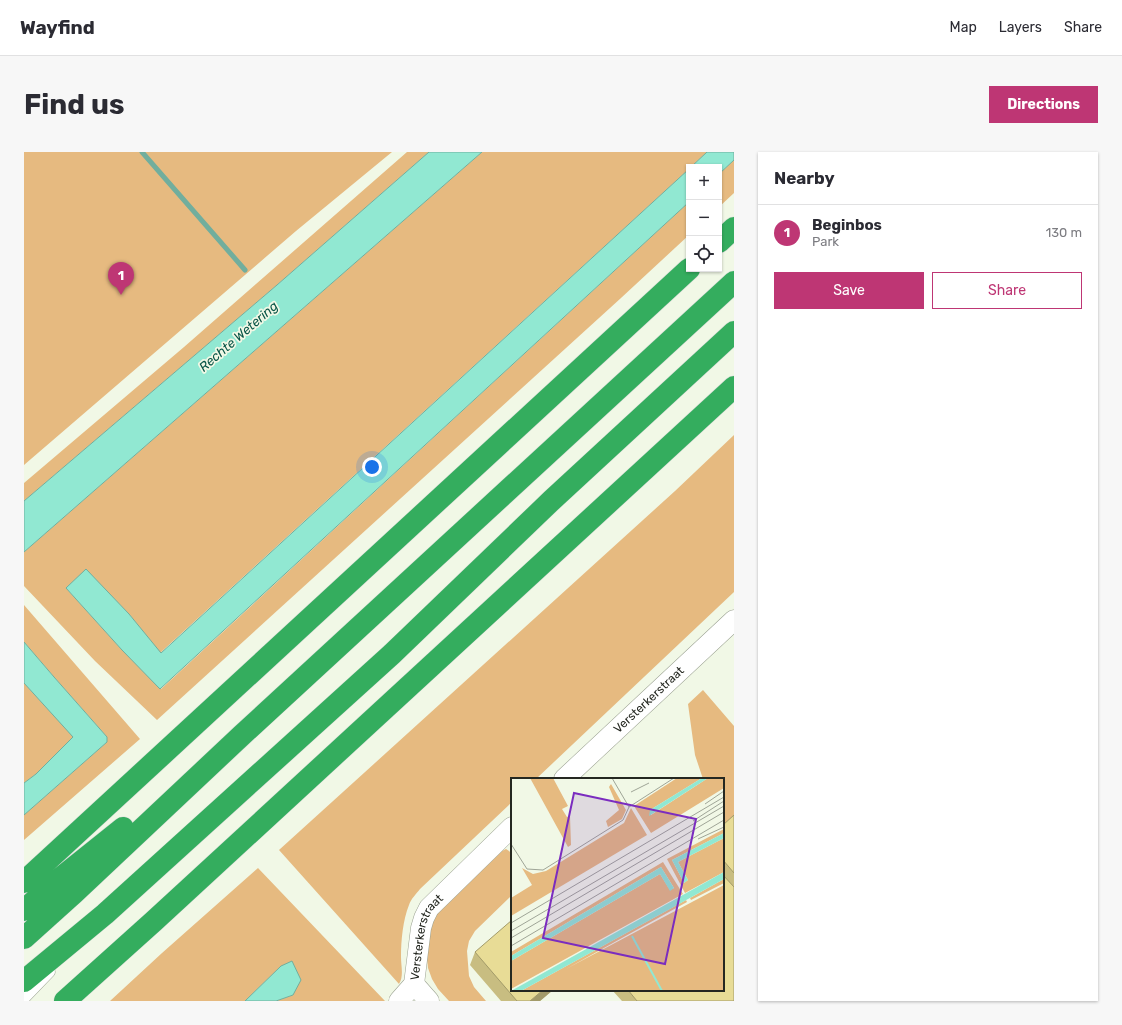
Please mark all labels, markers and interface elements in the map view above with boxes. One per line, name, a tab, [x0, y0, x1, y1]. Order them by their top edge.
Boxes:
text: Wayfind	[20, 16, 95, 39]
text: Map	[950, 19, 977, 36]
text: Layers	[999, 19, 1042, 36]
text: Share	[1064, 19, 1102, 36]
button: Directions	[989, 86, 1098, 123]
text: Find us	[24, 88, 124, 121]
map controls	[686, 164, 722, 272]
button: +	[686, 164, 722, 200]
text: Nearby	[774, 168, 835, 188]
button: −	[686, 200, 722, 236]
text: Beginbos	[812, 216, 882, 234]
text: 1	[784, 225, 790, 240]
text: 130 m	[1046, 225, 1082, 240]
text: Park	[812, 234, 839, 249]
button: locate	[686, 236, 722, 272]
pin: 1	[108, 262, 134, 295]
button: Save	[774, 272, 924, 309]
button: Share	[932, 272, 1082, 309]
water label: Rechte Wetering	[196, 298, 282, 375]
your location	[362, 457, 382, 477]
street label: Versterkerstraat	[611, 663, 687, 736]
inset map	[511, 778, 724, 991]
street label: Versterkerstraat	[408, 891, 446, 981]

